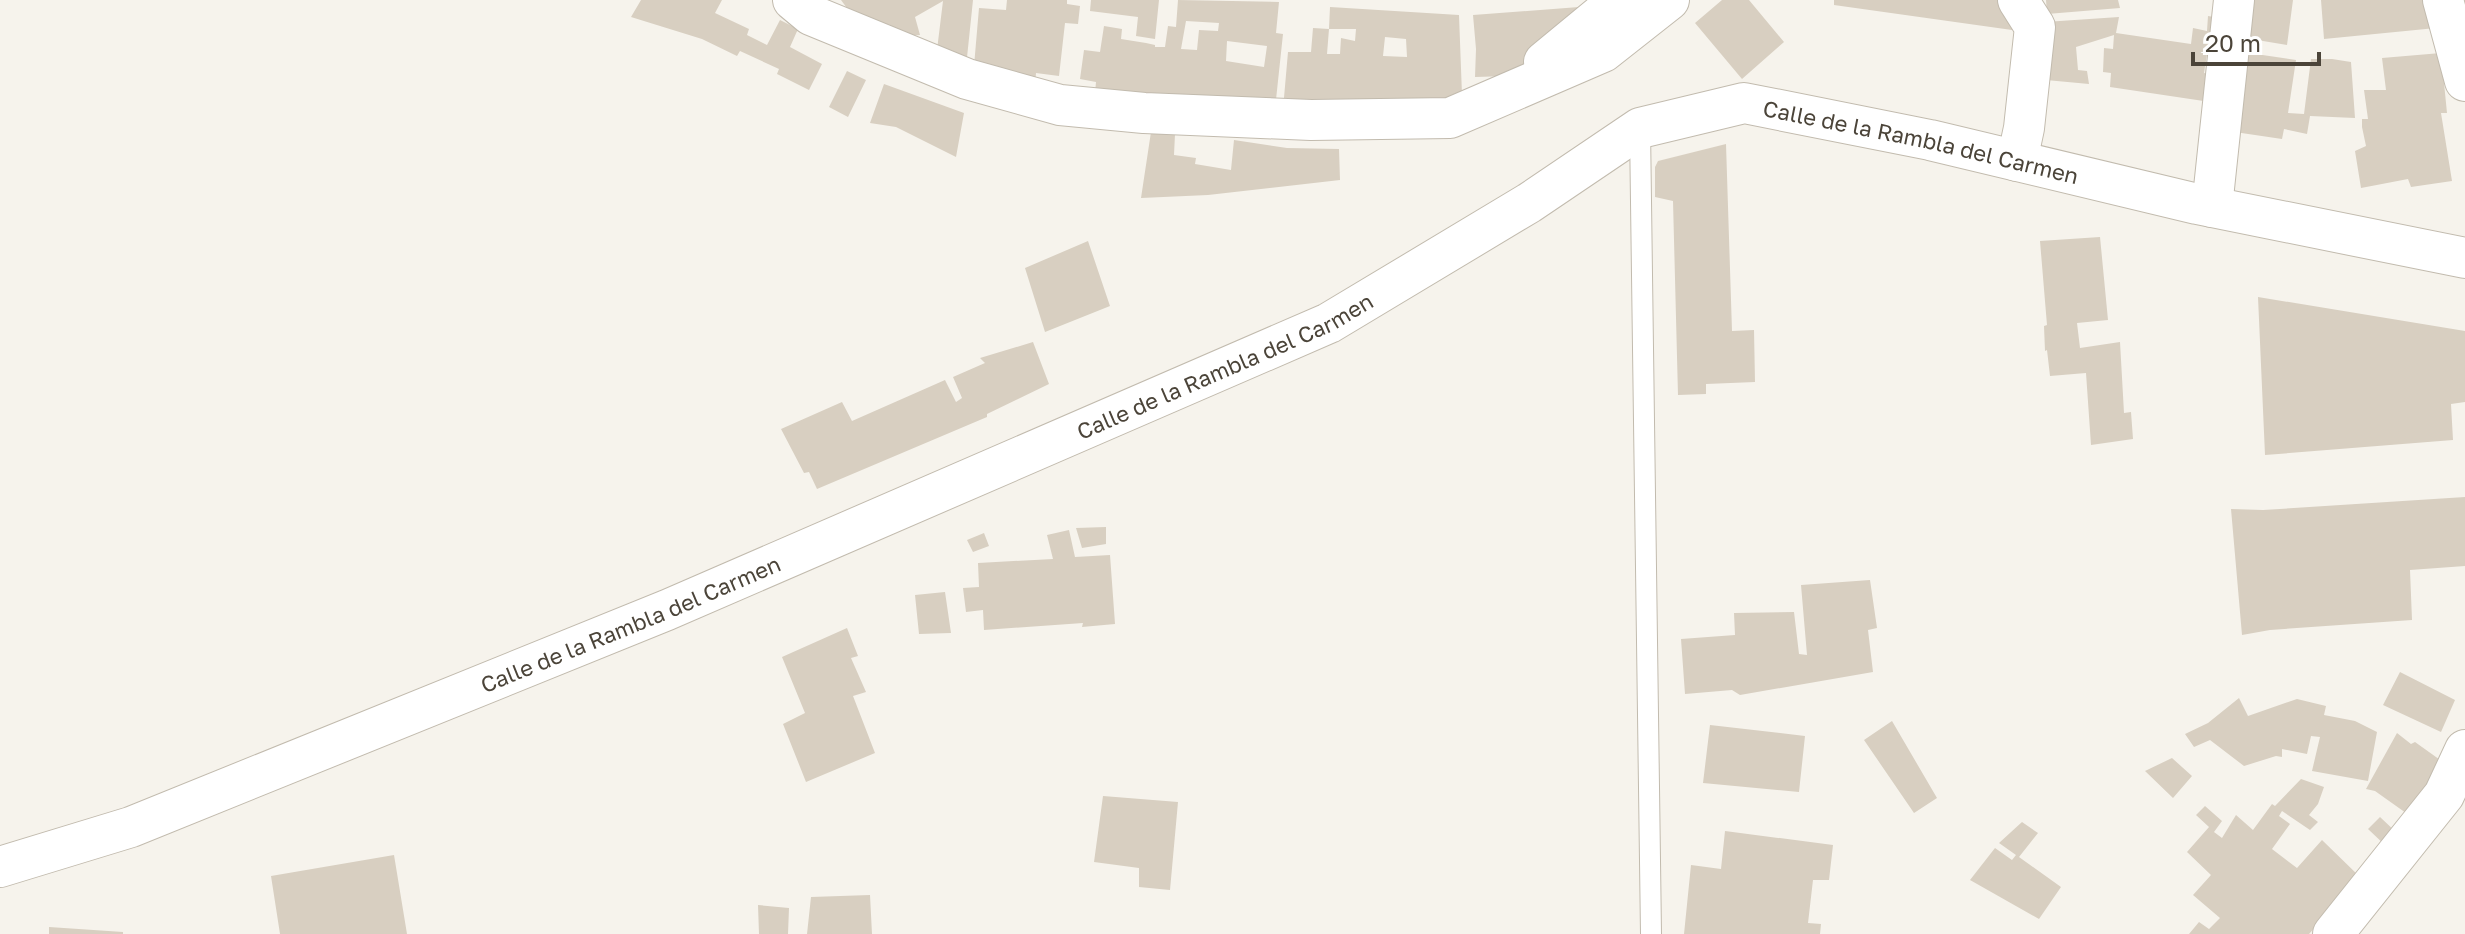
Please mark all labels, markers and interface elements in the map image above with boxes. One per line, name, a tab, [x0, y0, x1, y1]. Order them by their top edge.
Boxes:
scale bar	[2193, 16, 2319, 66]
text: 20 m	[2205, 28, 2261, 57]
street label: Calle de la Rambla del Carmen	[1761, 94, 2081, 189]
street label: Calle de la Rambla del Carmen	[1072, 287, 1377, 444]
street label: Calle de la Rambla del Carmen	[476, 549, 784, 698]

